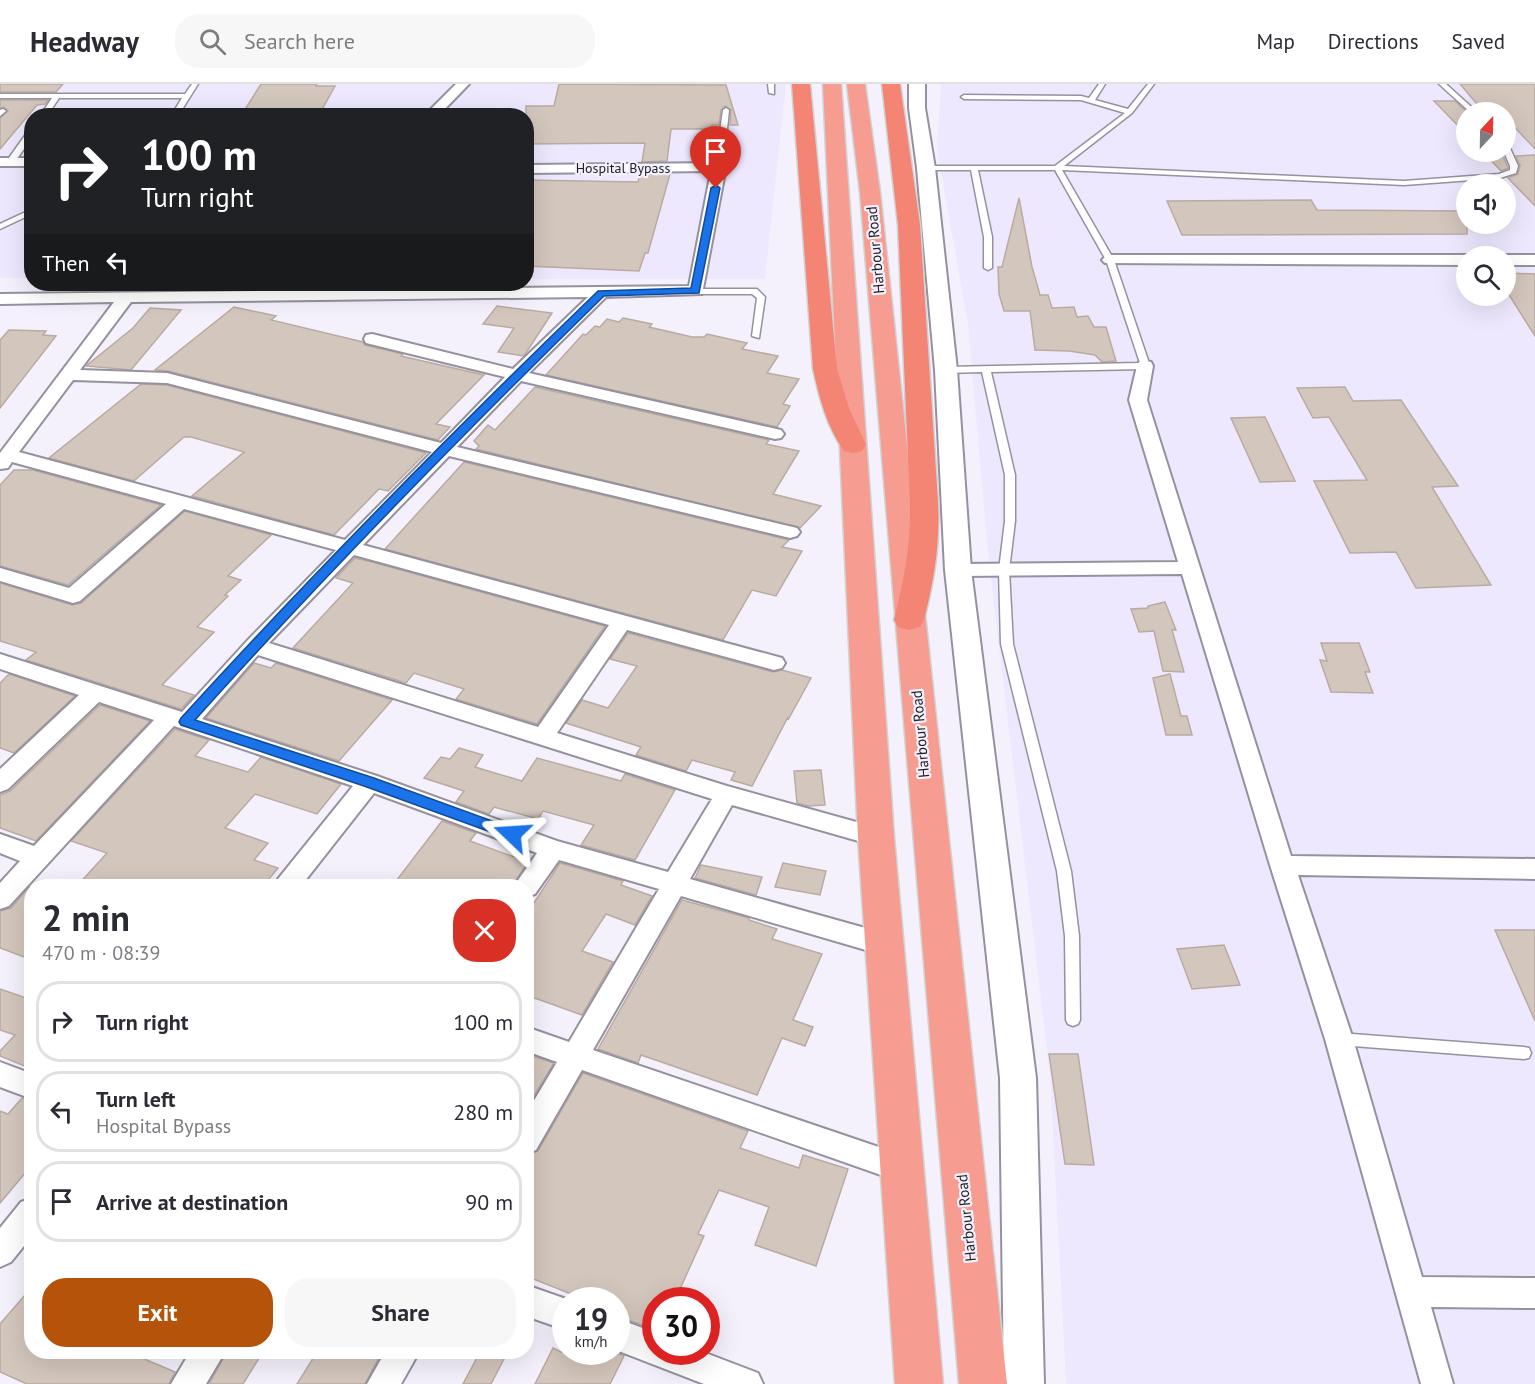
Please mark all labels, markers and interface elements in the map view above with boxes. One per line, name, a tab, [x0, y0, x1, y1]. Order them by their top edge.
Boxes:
search box	[175, 14, 595, 68]
text: Headway	[30, 23, 139, 60]
icon: search	[196, 25, 229, 58]
text: Search here	[244, 27, 355, 55]
text: Map	[1256, 28, 1295, 55]
text: Directions	[1328, 28, 1419, 55]
text: Saved	[1452, 28, 1505, 55]
north arrow	[1456, 102, 1516, 162]
map controls	[1456, 102, 1516, 306]
pin	[690, 126, 741, 188]
text: 100 m	[141, 127, 257, 182]
icon: right	[42, 132, 120, 210]
icon: arrive	[699, 135, 732, 168]
street label: Hospital Bypass	[576, 159, 670, 177]
button: sound	[1456, 174, 1516, 234]
text: Turn right	[141, 180, 254, 214]
street label: Harbour Road	[862, 205, 888, 295]
icon: left	[101, 246, 134, 279]
button: search	[1456, 246, 1516, 306]
text: Then	[42, 249, 89, 277]
street label: Harbour Road	[907, 689, 933, 779]
position arrow	[480, 802, 544, 866]
text: 2 min	[42, 894, 130, 941]
button: close	[453, 899, 516, 962]
text: 470 m · 08:39	[42, 940, 160, 966]
icon: right	[45, 1005, 78, 1038]
text: Turn right	[96, 1008, 188, 1036]
text: 100 m	[453, 1008, 513, 1036]
text: Turn left	[96, 1085, 176, 1113]
icon: left	[45, 1095, 78, 1128]
text: 280 m	[453, 1098, 513, 1126]
text: Hospital Bypass	[96, 1113, 231, 1139]
street label: Harbour Road	[952, 1173, 980, 1263]
icon: arrive	[45, 1185, 78, 1218]
text: Arrive at destination	[96, 1188, 288, 1216]
text: 90 m	[465, 1188, 513, 1216]
button: Exit	[42, 1278, 273, 1347]
button: Share	[285, 1278, 516, 1347]
speed limit sign: 30	[642, 1287, 720, 1365]
text: 19	[574, 1299, 608, 1338]
text: km/h	[575, 1332, 607, 1351]

